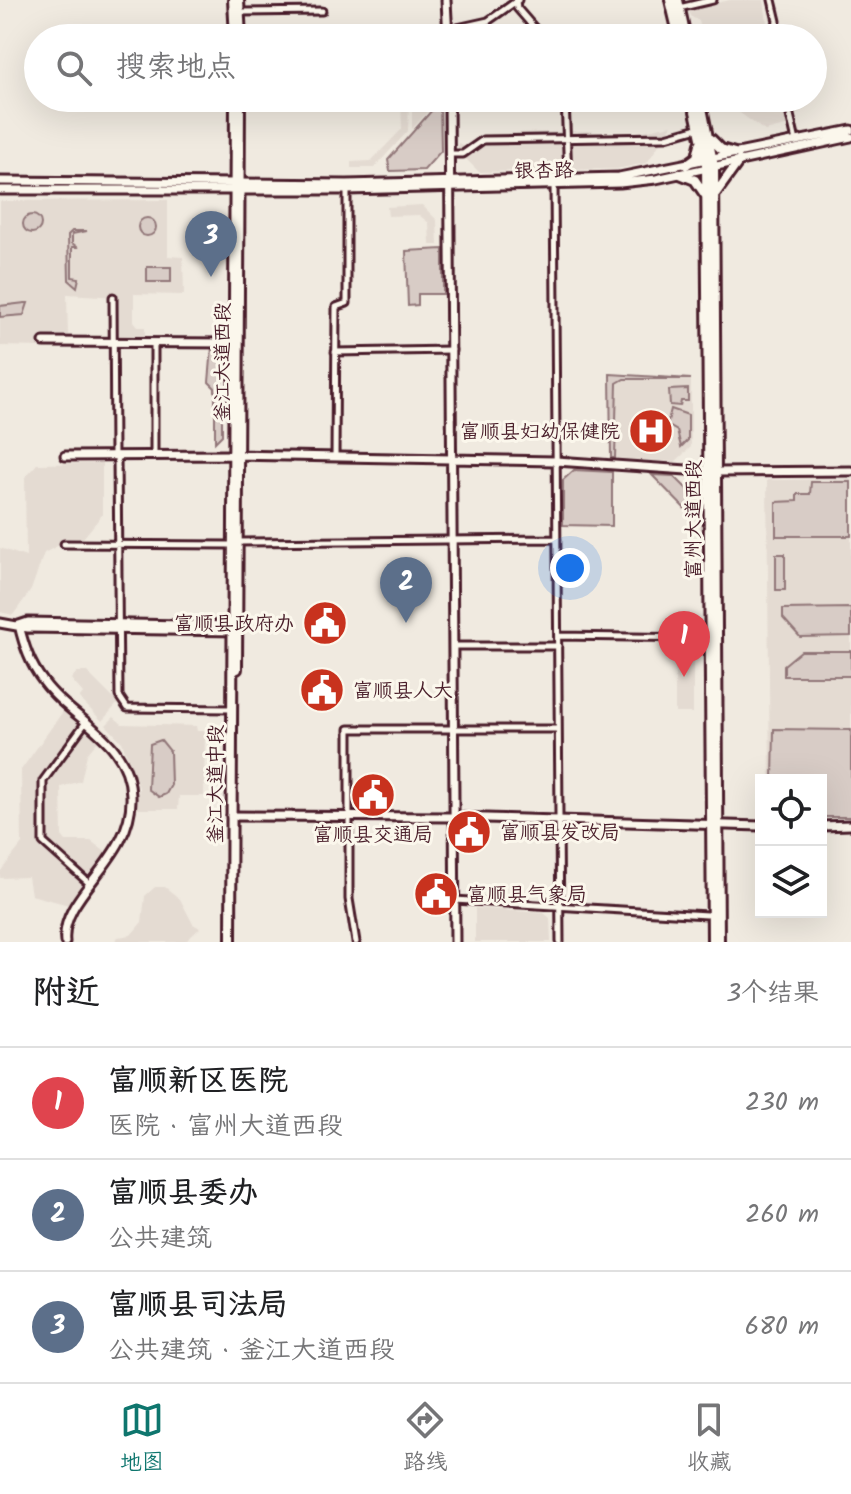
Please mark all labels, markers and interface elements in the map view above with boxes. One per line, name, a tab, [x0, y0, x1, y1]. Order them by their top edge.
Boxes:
search box	[24, 24, 827, 112]
text: 搜索地点	[116, 44, 236, 92]
icon: search	[52, 46, 96, 90]
street label: 银杏路	[514, 155, 575, 189]
pin: 3	[185, 211, 237, 277]
street label: 釜江大道西段	[208, 302, 240, 422]
hospital icon: 富顺县妇幼保健院	[627, 407, 675, 455]
place label: 富顺县妇幼保健院	[460, 417, 620, 449]
street label: 富州大道西段	[679, 459, 711, 579]
your location	[550, 548, 590, 588]
pin: 2	[380, 557, 432, 623]
public building icon: 富顺县政府办	[301, 599, 349, 647]
place label: 富顺县政府办	[174, 609, 294, 641]
pin: 1	[658, 611, 710, 677]
public building icon: 富顺县人大	[298, 666, 346, 714]
place label: 富顺县人大	[353, 676, 453, 708]
street label: 釜江大道中段	[201, 724, 233, 844]
public building icon: 富顺县交通局	[349, 771, 397, 819]
map controls	[755, 774, 827, 918]
button: locate	[755, 774, 827, 846]
public building icon: 富顺县发改局	[445, 808, 493, 856]
place label: 富顺县发改局	[500, 818, 620, 850]
place label: 富顺县交通局	[313, 820, 433, 852]
button: layers	[755, 846, 827, 918]
public building icon: 富顺县气象局	[412, 870, 460, 918]
place label: 富顺县气象局	[467, 880, 587, 912]
text: 附近	[32, 967, 100, 1021]
text: 3个结果	[726, 973, 819, 1015]
text: 富顺新区医院	[108, 1058, 288, 1106]
text: 1	[54, 1082, 62, 1124]
text: 230 m	[745, 1082, 819, 1124]
text: 医院 · 富州大道西段	[108, 1106, 343, 1148]
text: 富顺县委办	[108, 1170, 258, 1218]
text: 2	[50, 1194, 66, 1236]
text: 260 m	[745, 1194, 819, 1236]
text: 公共建筑	[108, 1218, 212, 1260]
text: 富顺县司法局	[108, 1282, 288, 1330]
text: 3	[51, 1306, 65, 1348]
text: 680 m	[745, 1306, 819, 1348]
text: 公共建筑 · 釜江大道西段	[108, 1330, 395, 1372]
tab: 地图	[120, 1398, 164, 1481]
tab: 路线	[403, 1398, 447, 1481]
tab: 收藏	[687, 1398, 731, 1481]

